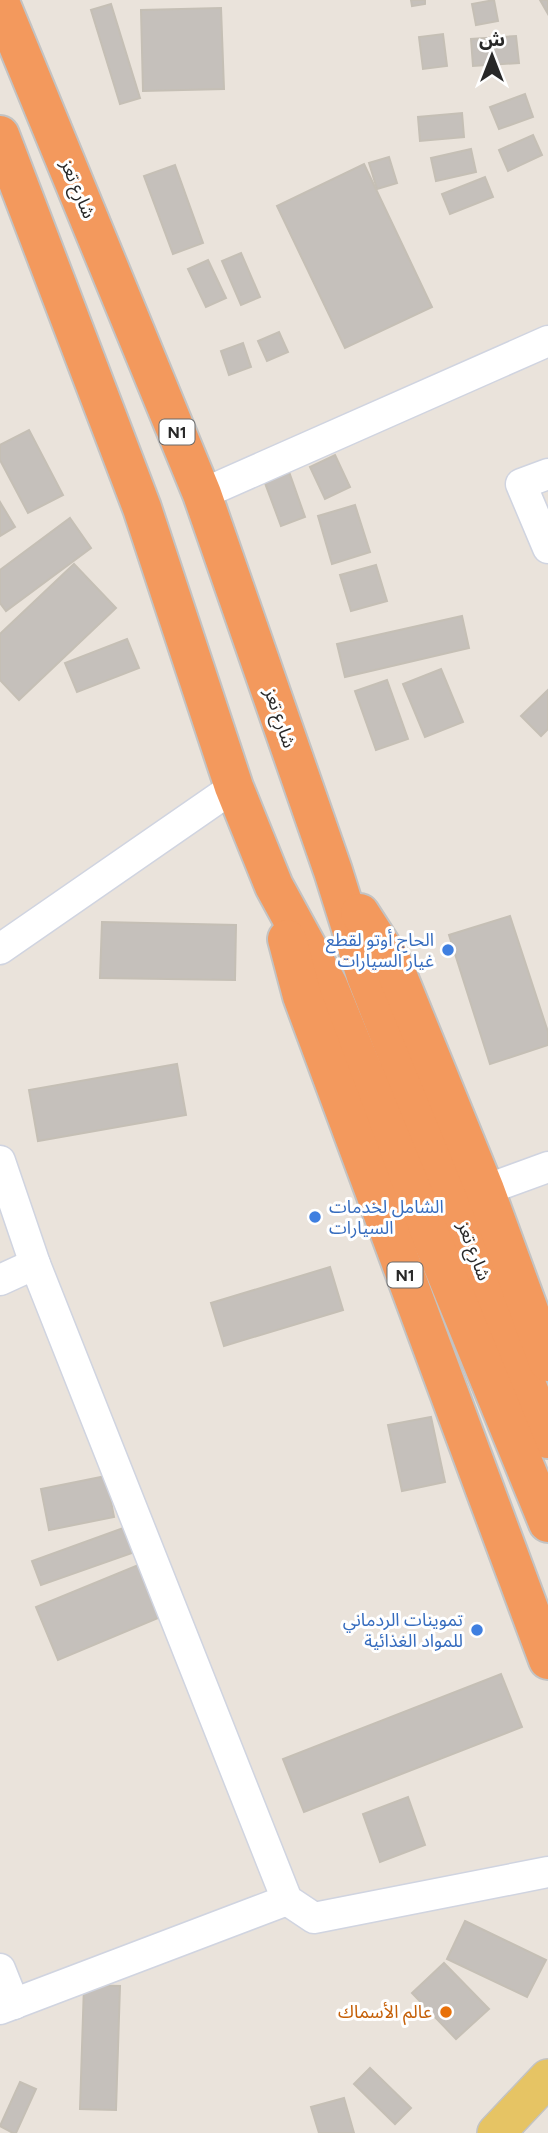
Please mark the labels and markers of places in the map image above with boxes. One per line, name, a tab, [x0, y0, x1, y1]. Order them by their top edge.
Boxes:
place label: الحاج أوتو لقطع غيار السيارات	[326, 929, 434, 972]
marker: الحاج أوتو لقطع غيار السيارات	[440, 942, 456, 958]
place label: الشامل لخدمات السيارات	[329, 1196, 444, 1239]
marker: الشامل لخدمات السيارات	[307, 1209, 323, 1225]
place label: تموينات الردماني للمواد الغذائية	[343, 1609, 463, 1652]
marker: تموينات الردماني للمواد الغذائية	[469, 1622, 485, 1638]
place label: عالم الأسماك	[338, 2001, 432, 2025]
marker: عالم الأسماك	[438, 2004, 454, 2020]

